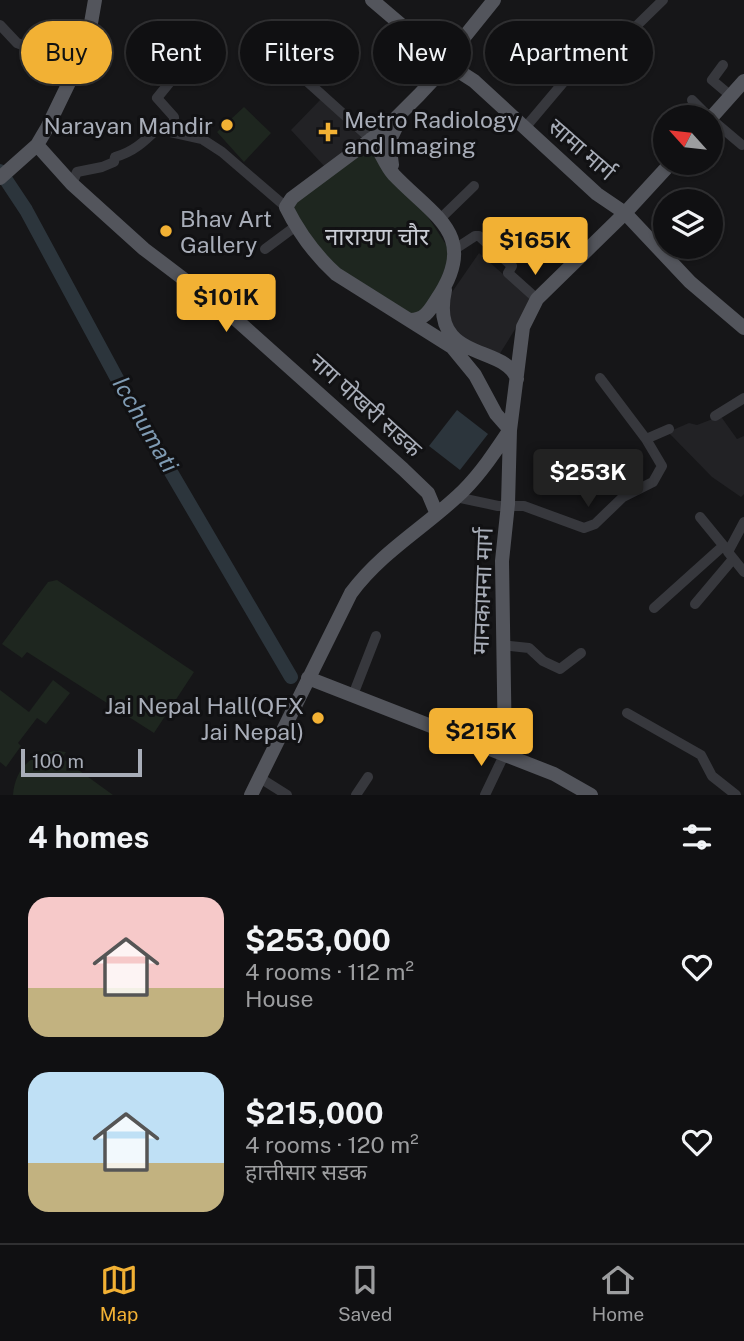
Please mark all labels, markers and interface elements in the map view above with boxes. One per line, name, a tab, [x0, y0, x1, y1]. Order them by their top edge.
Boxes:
chip: Buy	[21, 21, 112, 84]
chip: Rent	[126, 21, 226, 84]
chip: Filters	[240, 21, 359, 84]
chip: New	[373, 21, 471, 84]
chip: Apartment	[485, 21, 653, 84]
north arrow	[653, 105, 723, 175]
map controls	[653, 105, 723, 259]
place label: Metro Radiology and Imaging	[344, 106, 519, 159]
place label: Narayan Mandir	[44, 112, 213, 139]
street label: सामा मार्ग	[543, 113, 622, 186]
marker: Narayan Mandir	[219, 117, 235, 133]
marker: Metro Radiology and Imaging	[318, 122, 338, 142]
button: layers	[653, 189, 723, 259]
place label: Bhav Art Gallery	[180, 205, 272, 258]
pin: $165K	[486, 218, 584, 277]
district label: नारायण चौर	[325, 222, 430, 250]
marker: Bhav Art Gallery	[158, 223, 174, 239]
text: $165K	[499, 226, 571, 253]
pin: $101K	[177, 274, 275, 334]
text: $101K	[193, 283, 259, 310]
street label: नाग पोखरी सडक	[304, 348, 429, 463]
water label: Icchumati	[107, 371, 185, 477]
pin: $253K	[539, 449, 637, 509]
text: $253K	[549, 458, 627, 485]
street label: मानकामना मार्ग	[466, 526, 498, 655]
place label: Jai Nepal Hall(QFX Jai Nepal)	[105, 692, 304, 745]
pin: $215K	[432, 708, 530, 768]
marker: Jai Nepal Hall(QFX Jai Nepal)	[310, 710, 326, 726]
text: $215K	[445, 717, 517, 744]
scale bar	[21, 746, 142, 778]
text: 100 m	[32, 750, 84, 772]
icon: filters	[678, 818, 716, 856]
text: 4 homes	[28, 819, 149, 855]
text: $253,000	[245, 922, 391, 958]
icon: home	[84, 925, 168, 1009]
icon: heart	[678, 948, 716, 986]
text: 4 rooms · 112 m²	[245, 958, 414, 985]
text: House	[245, 985, 313, 1012]
text: $215,000	[245, 1095, 384, 1131]
icon: home	[84, 1100, 168, 1184]
icon: heart	[678, 1123, 716, 1161]
text: 4 rooms · 120 m²	[245, 1131, 419, 1158]
text: हात्तीसार सडक	[245, 1158, 367, 1185]
tab: Map	[100, 1261, 138, 1325]
tab: Saved	[338, 1261, 392, 1325]
tab: Home	[592, 1261, 644, 1325]

